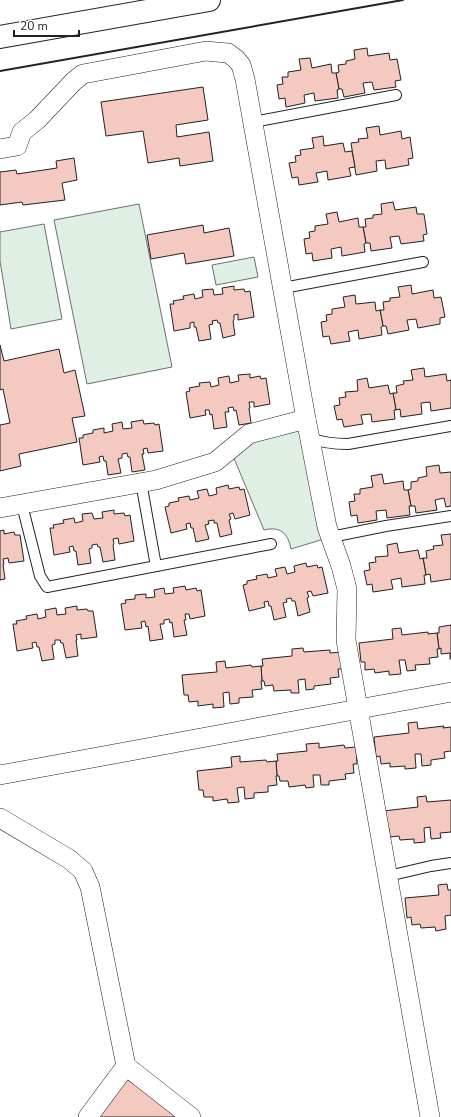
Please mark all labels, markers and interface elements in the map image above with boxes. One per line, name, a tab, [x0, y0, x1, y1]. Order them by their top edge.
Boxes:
scale bar	[14, 12, 79, 38]
text: 20 m	[20, 18, 48, 34]

